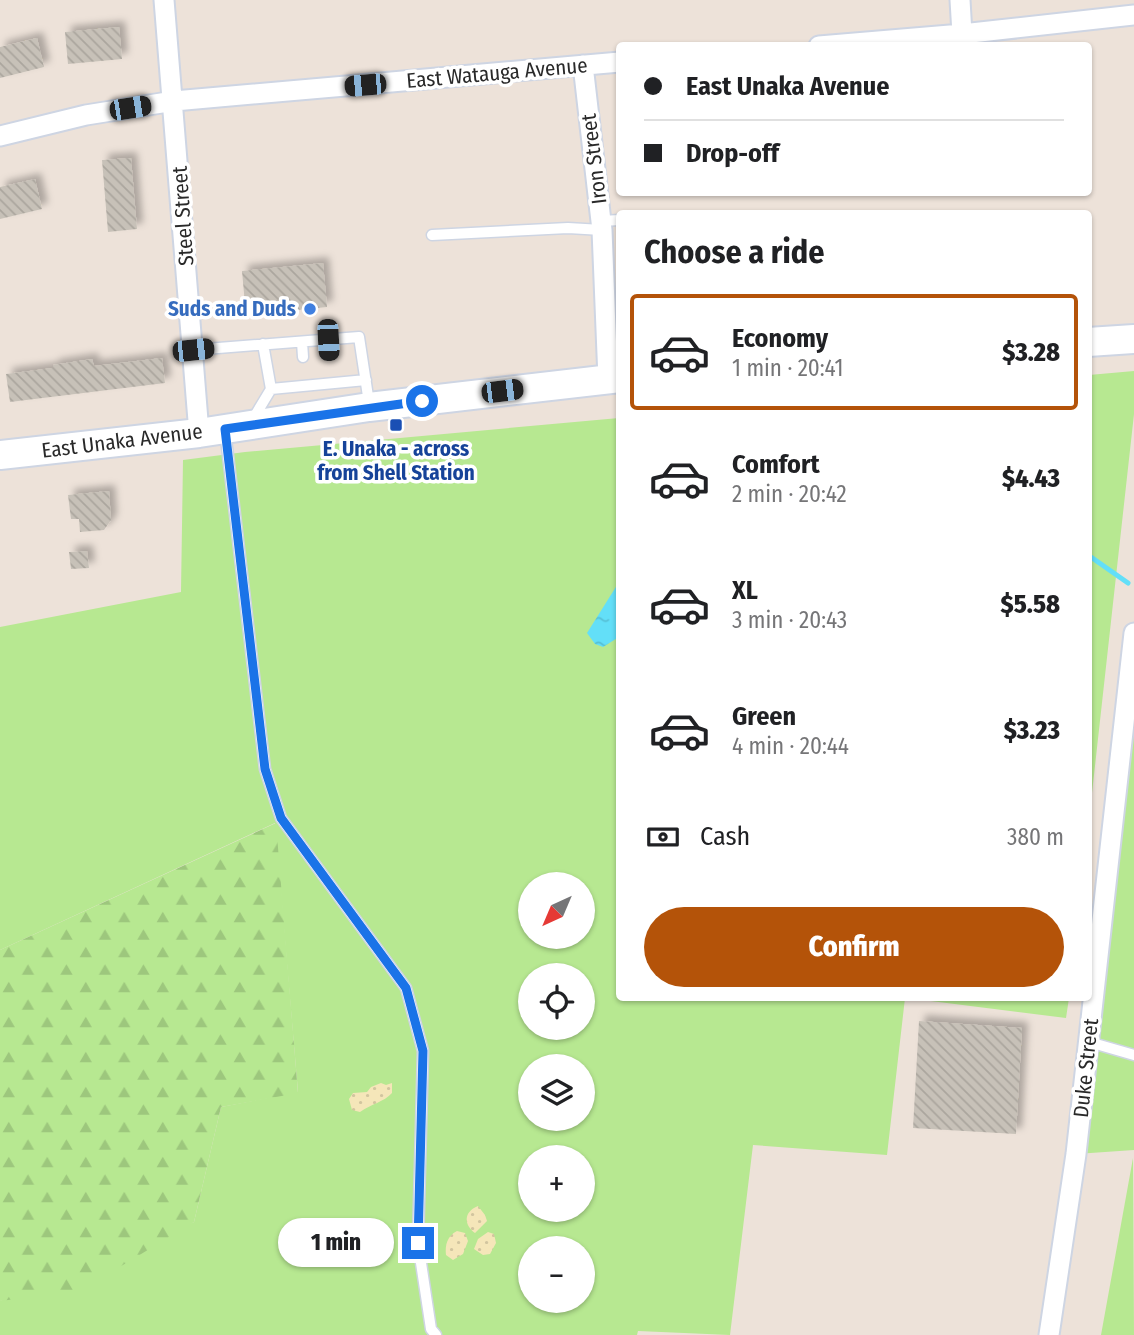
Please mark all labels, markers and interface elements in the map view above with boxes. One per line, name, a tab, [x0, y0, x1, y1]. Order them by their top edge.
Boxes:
street label: East Watauga Avenue	[405, 52, 589, 94]
text: East Unaka Avenue	[686, 71, 889, 102]
car	[344, 73, 387, 97]
car	[108, 94, 153, 122]
street label: Iron Street	[576, 112, 612, 206]
text: Drop-off	[686, 138, 779, 169]
street label: Steel Street	[167, 165, 199, 267]
text: Choose a ride	[644, 233, 825, 271]
place label: Suds and Duds	[168, 296, 296, 322]
marker: Suds and Duds	[302, 301, 318, 317]
car	[317, 318, 340, 362]
icon: car	[648, 321, 711, 384]
text: Economy	[732, 323, 828, 354]
car	[172, 337, 215, 363]
text: $3.28	[1002, 337, 1060, 368]
text: 1 min · 20:41	[732, 354, 843, 382]
car	[480, 378, 525, 404]
route start	[406, 385, 438, 417]
marker: E. Unaka - across from Shell Station	[388, 417, 404, 433]
street label: East Unaka Avenue	[40, 418, 204, 464]
place label: E. Unaka - across from Shell Station	[317, 436, 475, 486]
icon: car	[648, 447, 711, 510]
text: Comfort	[732, 449, 820, 480]
text: $4.43	[1002, 463, 1060, 494]
text: 2 min · 20:42	[732, 480, 847, 508]
icon: car	[648, 573, 711, 636]
text: XL	[732, 575, 758, 606]
text: $5.58	[1001, 589, 1060, 620]
text: 3 min · 20:43	[732, 606, 847, 634]
icon: car	[648, 699, 711, 762]
text: Green	[732, 701, 796, 732]
text: $3.23	[1004, 715, 1060, 746]
text: 4 min · 20:44	[732, 732, 849, 760]
icon: cash	[644, 818, 682, 856]
text: Cash	[700, 821, 750, 852]
text: 380 m	[1007, 823, 1064, 851]
north arrow	[518, 872, 595, 948]
map controls	[518, 872, 595, 1313]
button: Confirm	[644, 907, 1064, 987]
button: locate	[518, 963, 595, 1040]
street label: Duke Street	[1068, 1017, 1104, 1119]
button: layers	[518, 1054, 595, 1131]
button: +	[518, 1145, 595, 1222]
callout: 1 min	[278, 1218, 394, 1268]
route end	[402, 1227, 434, 1259]
text: 1 min	[311, 1228, 361, 1256]
button: −	[518, 1236, 595, 1313]

